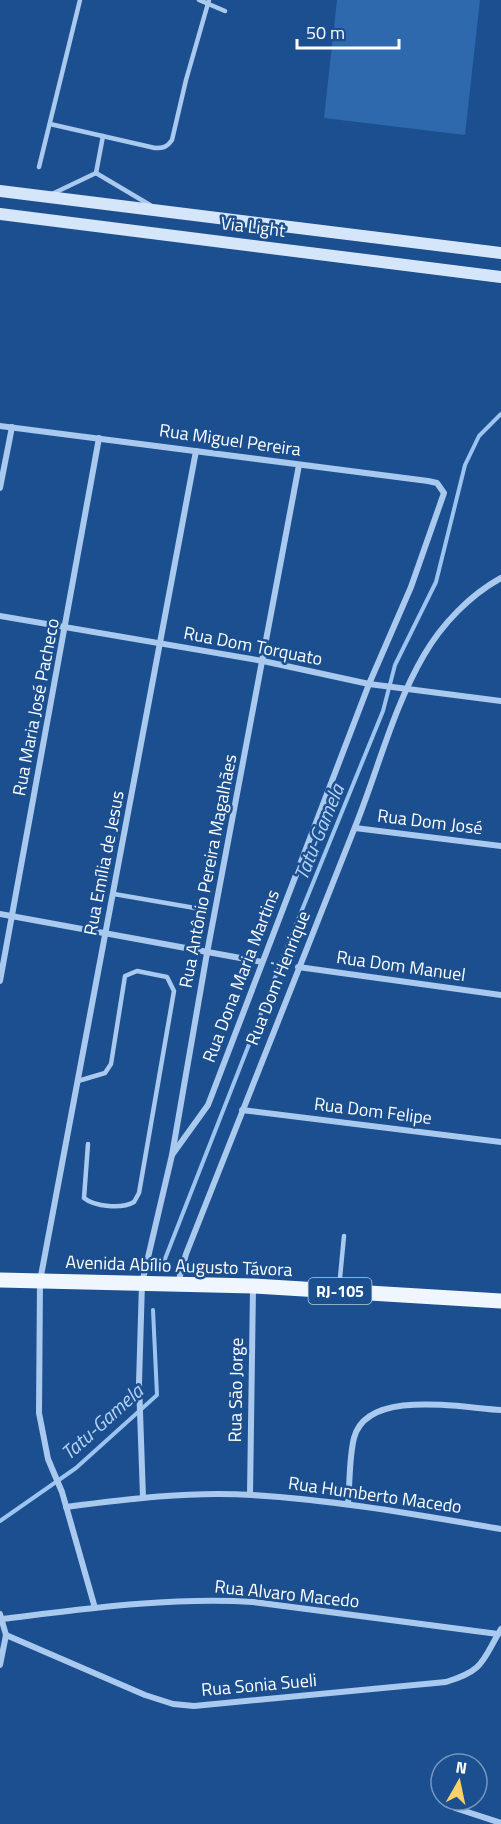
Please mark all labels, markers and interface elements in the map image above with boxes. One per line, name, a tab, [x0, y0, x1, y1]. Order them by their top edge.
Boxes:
scale bar	[297, 12, 399, 50]
text: 50 m	[306, 19, 345, 46]
street label: Via Light	[219, 209, 288, 244]
street label: Rua Miguel Pereira	[158, 416, 303, 463]
street label: Rua Maria José Pacheco	[5, 616, 66, 798]
street label: Rua Dom Torquato	[181, 619, 325, 672]
street label: Rua Antônio Pereira Magalhães	[172, 752, 243, 990]
water label: Tatu-Gamela	[285, 778, 352, 885]
street label: Rua Emília de Jesus	[76, 788, 131, 938]
street label: Rua Dom José	[376, 802, 484, 841]
street label: Rua Dona Maria Martins	[195, 885, 286, 1066]
street label: Rua Dom Henrique	[238, 907, 317, 1049]
street label: Rua Dom Manuel	[335, 943, 467, 988]
street label: Rua Dom Felipe	[313, 1090, 434, 1131]
street label: Avenida Abílio Augusto Távora	[65, 1248, 293, 1283]
road number: RJ-105	[308, 1278, 372, 1304]
street label: Rua Sāo Jorge	[221, 1337, 250, 1443]
water label: Tatu-Gamela	[54, 1376, 150, 1467]
street label: Rua Humberto Macedo	[287, 1469, 464, 1520]
street label: Rua Alvaro Macedo	[213, 1572, 361, 1615]
street label: Rua Sonia Sueli	[200, 1666, 318, 1703]
north arrow	[429, 1752, 489, 1812]
text: N	[454, 1754, 469, 1780]

